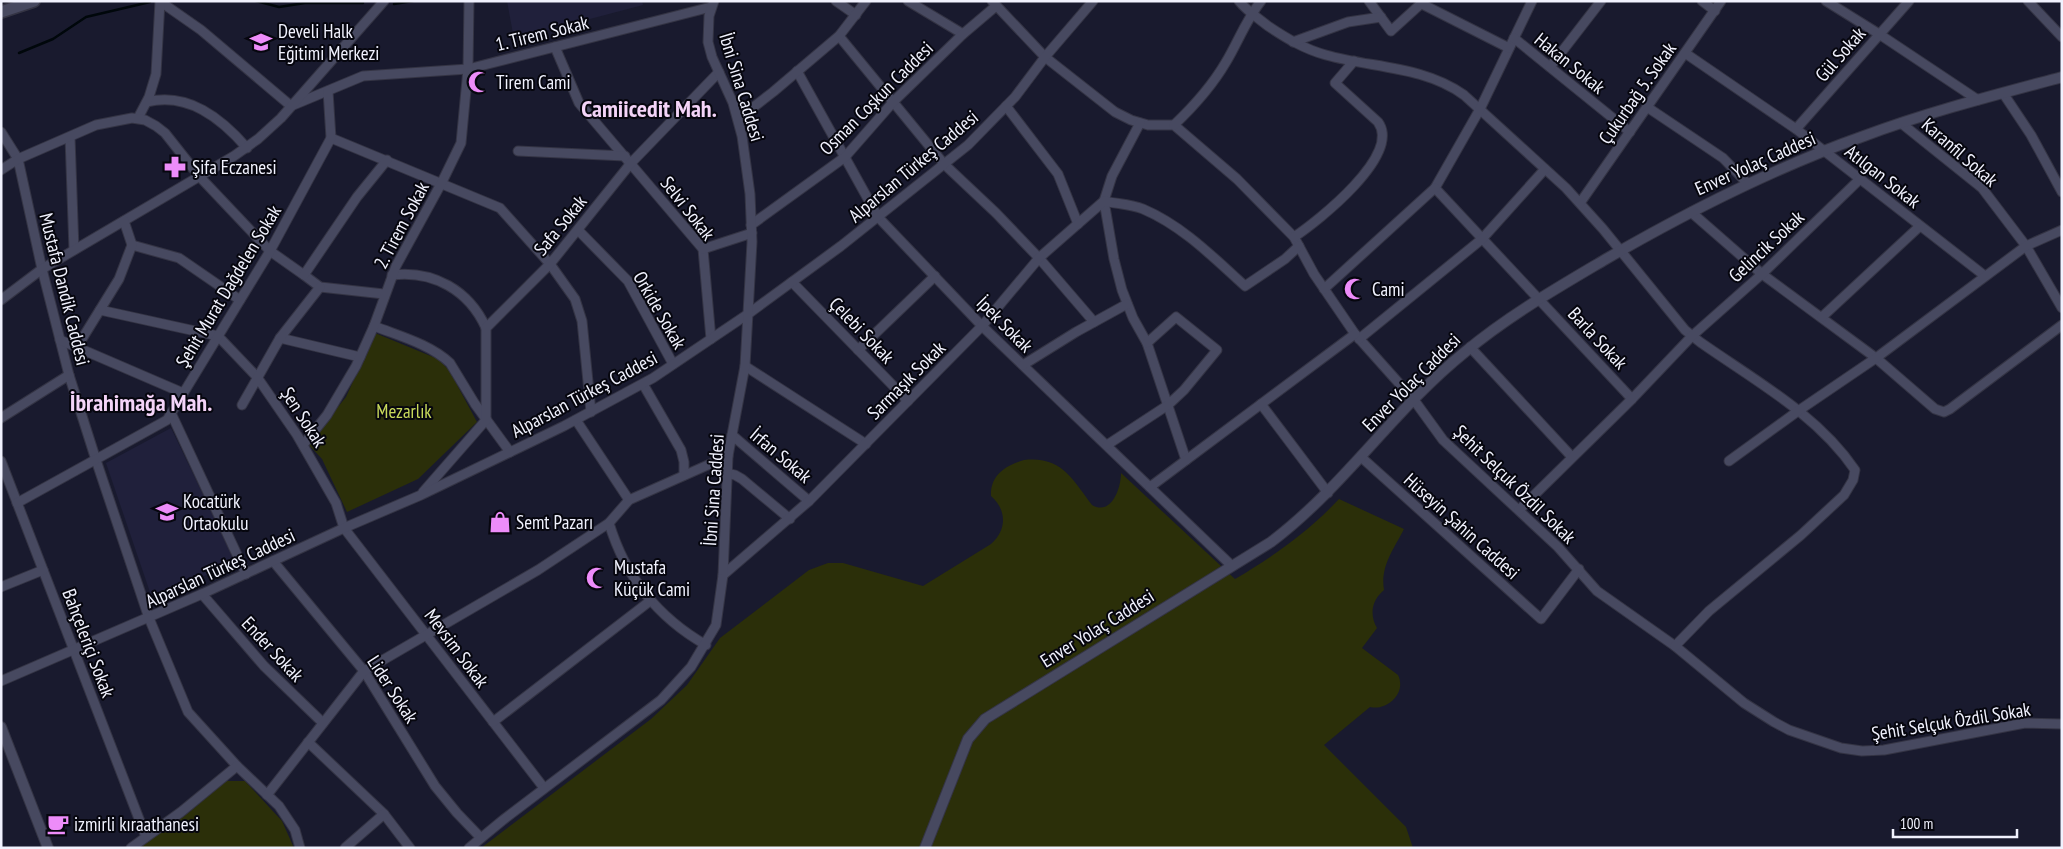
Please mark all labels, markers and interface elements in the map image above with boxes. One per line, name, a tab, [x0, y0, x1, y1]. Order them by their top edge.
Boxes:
street label: 1. Tirem Sokak	[493, 10, 592, 56]
place label: Develi Halk Eğitimi Merkezi	[278, 19, 379, 65]
street label: Gül Sokak	[1810, 21, 1871, 86]
street label: Hakan Sokak	[1530, 27, 1611, 99]
school or university icon: Develi Halk Eğitimi Merkezi	[248, 29, 274, 55]
street label: İbni Sina Caddesi	[714, 30, 770, 144]
street label: Osman Coşkun Caddesi	[814, 36, 938, 160]
street label: Çukurbağ 5. Sokak	[1593, 37, 1681, 149]
mosque icon: Tirem Cami	[466, 69, 492, 95]
place label: Tirem Cami	[496, 70, 571, 94]
district label: Camiicedit Mah.	[581, 93, 717, 124]
street label: Alparslan Türkeş Caddesi	[843, 105, 983, 227]
street label: Karanfil Sokak	[1917, 112, 2003, 192]
street label: Enver Yolaç Caddesi	[1691, 126, 1819, 200]
street label: Atılgan Sokak	[1840, 139, 1926, 213]
pharmacy icon: Şifa Eczanesi	[162, 154, 188, 180]
place label: Şifa Eczanesi	[192, 155, 277, 179]
street label: Selvi Sokak	[656, 171, 721, 245]
street label: 2. Tirem Sokak	[368, 177, 434, 273]
street label: Safa Sokak	[528, 189, 592, 260]
street label: Şehit Murat Dağdelen Sokak	[170, 200, 286, 372]
street label: Gelincik Sokak	[1723, 205, 1809, 287]
street label: Mustafa Dandik Caddesi	[34, 210, 96, 368]
street label: Orkide Sokak	[628, 267, 692, 354]
mosque icon: Cami	[1342, 276, 1368, 302]
place label: Cami	[1372, 277, 1405, 301]
street label: İpek Sokak	[972, 291, 1039, 358]
street label: Çelebi Sokak	[824, 292, 900, 369]
street label: Barla Sokak	[1563, 302, 1633, 375]
street label: Enver Yolaç Caddesi	[1357, 328, 1465, 436]
street label: Sarmaşık Sokak	[862, 335, 951, 424]
street label: Alparslan Türkeş Caddesi	[507, 345, 661, 443]
street label: Şen Sokak	[276, 382, 333, 452]
district label: İbrahimağa Mah.	[70, 387, 212, 418]
park label: Mezarlık	[376, 399, 432, 423]
street label: Şehit Selçuk Özdil Sokak	[1449, 420, 1582, 549]
street label: İrfan Sokak	[745, 422, 817, 488]
street label: İbni Sina Caddesi	[697, 433, 729, 547]
street label: Hüseyin Şahin Caddesi	[1399, 468, 1525, 584]
place label: Kocatürk Ortaokulu	[183, 489, 248, 535]
school or university icon: Kocatürk Ortaokulu	[154, 499, 180, 525]
shop icon: Semt Pazarı	[487, 509, 513, 535]
place label: Semt Pazarı	[516, 510, 593, 534]
street label: Alparslan Türkeş Caddesi	[142, 523, 298, 613]
place label: Mustafa Küçük Cami	[614, 555, 690, 601]
mosque icon: Mustafa Küçük Cami	[584, 565, 610, 591]
street label: Enver Yolaç Caddesi	[1036, 584, 1158, 672]
street label: Bahçeleriçi Sokak	[57, 585, 121, 701]
street label: Mevsim Sokak	[420, 604, 495, 693]
street label: Ender Sokak	[237, 611, 310, 687]
street label: Lider Sokak	[362, 651, 424, 728]
street label: Şehit Selçuk Özdil Sokak	[1870, 696, 2033, 745]
scale bar	[1893, 806, 2017, 838]
cafe icon: izmirli kıraathanesi	[45, 811, 71, 837]
place label: izmirli kıraathanesi	[74, 812, 199, 836]
text: 100 m	[1900, 814, 1933, 833]

